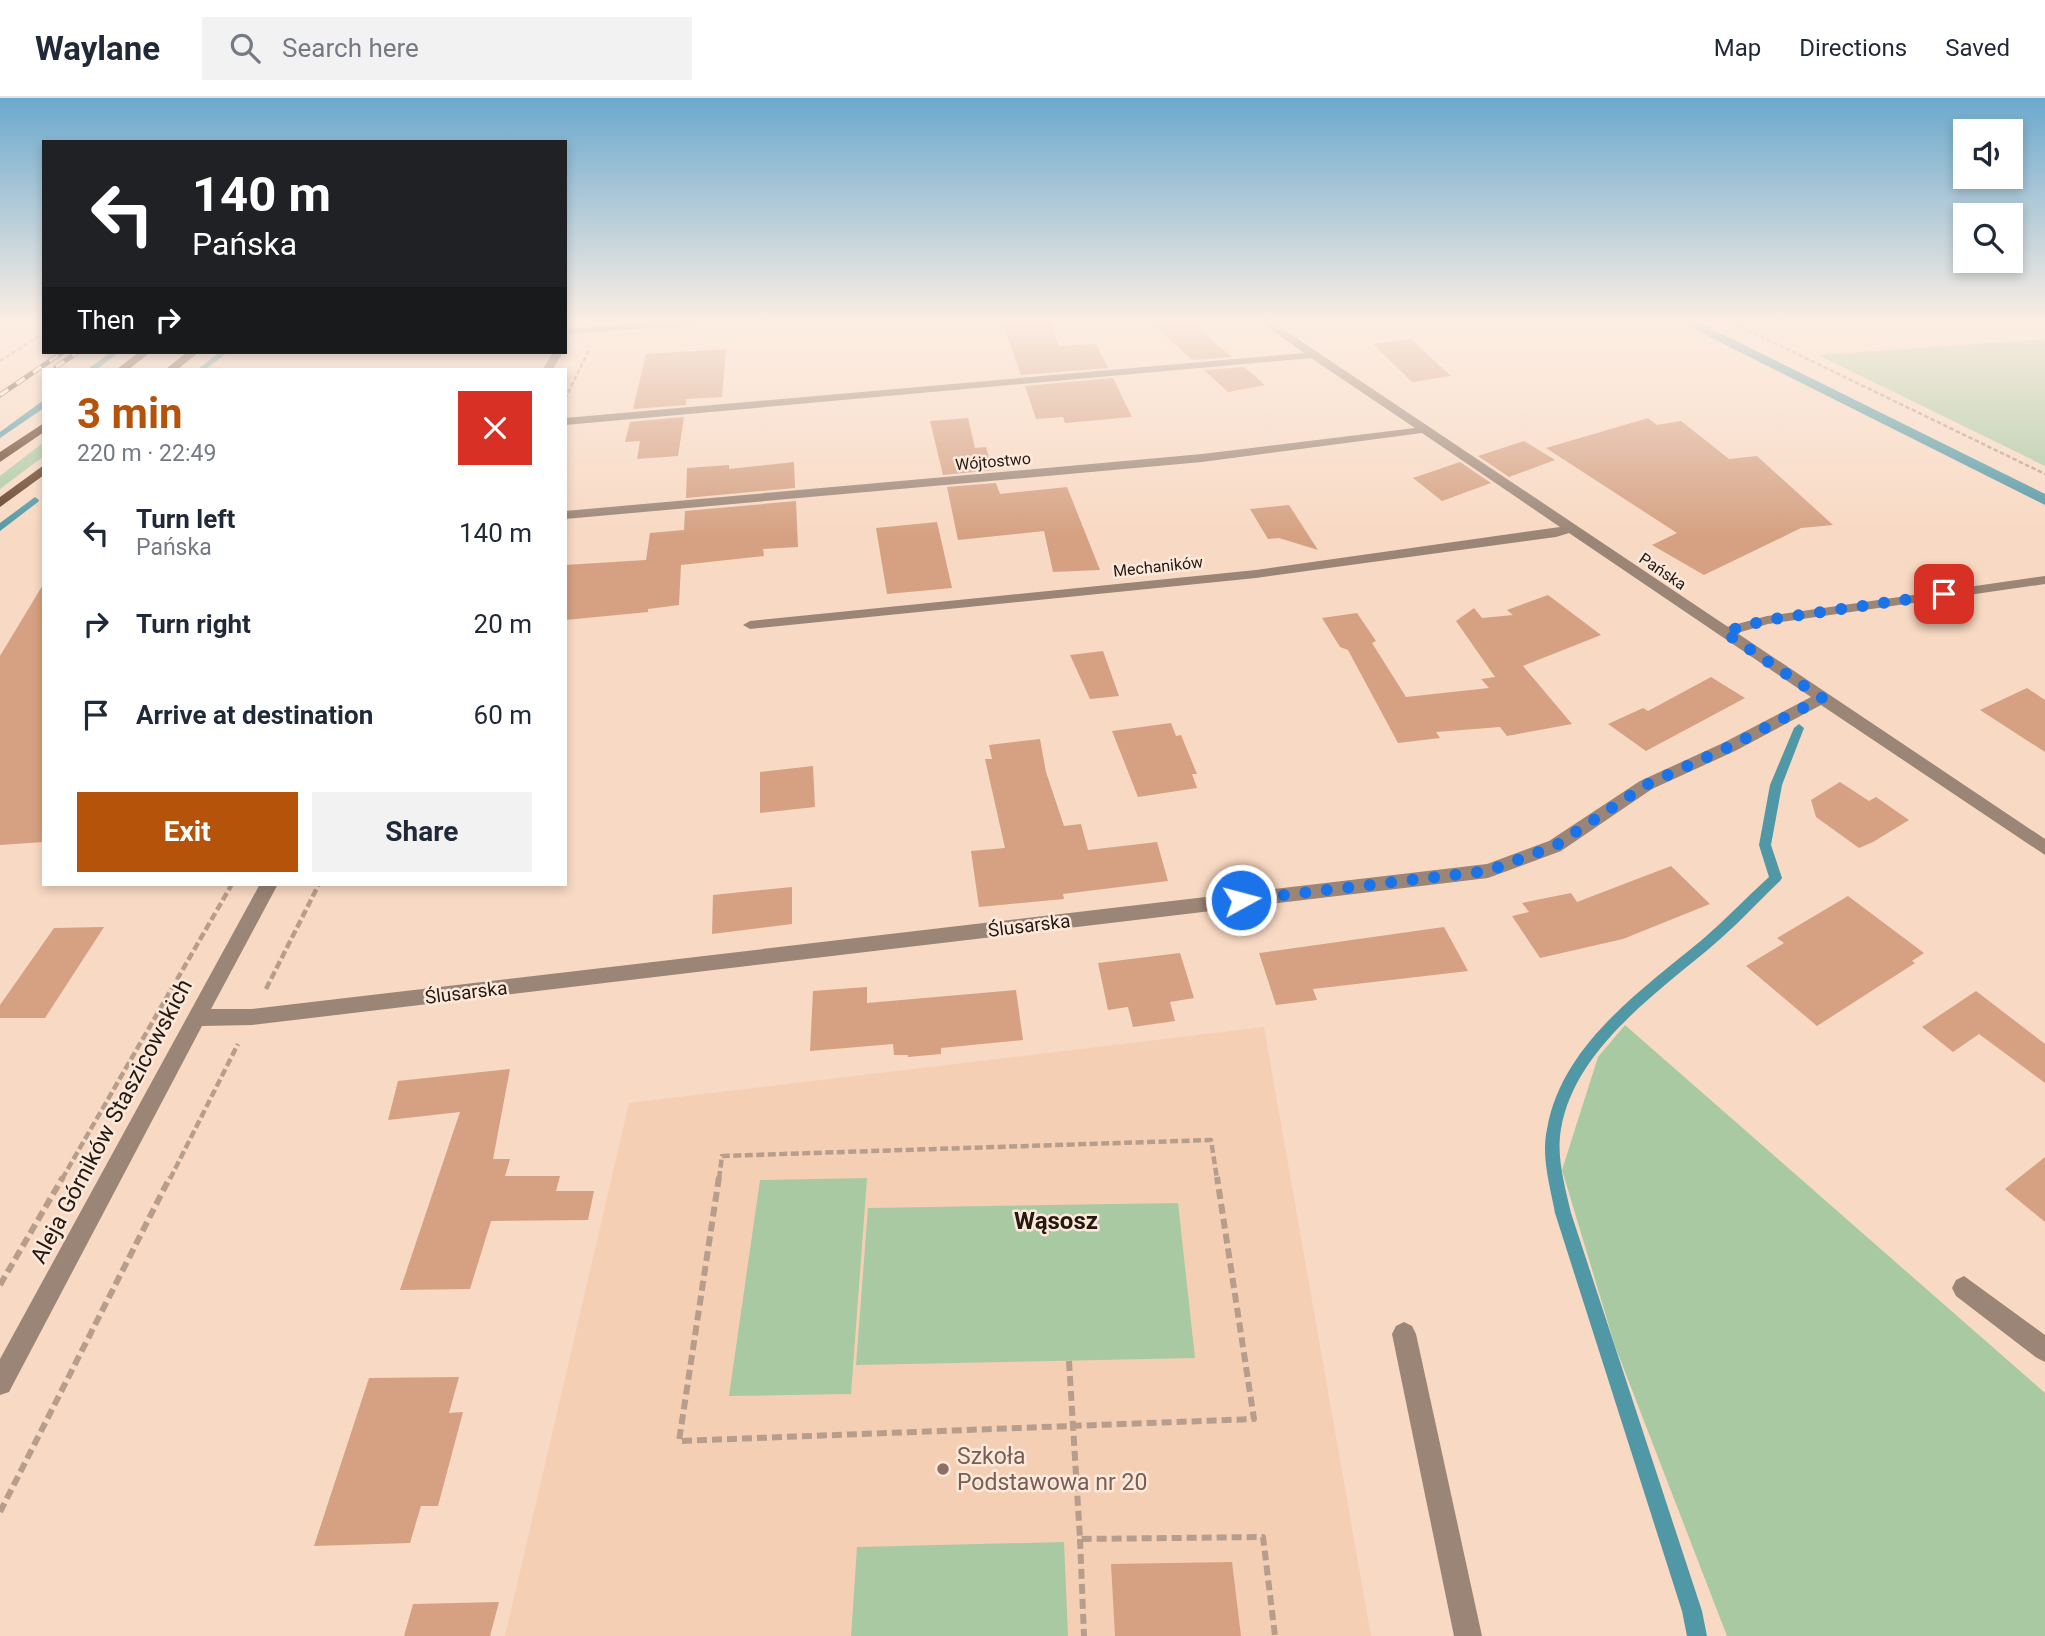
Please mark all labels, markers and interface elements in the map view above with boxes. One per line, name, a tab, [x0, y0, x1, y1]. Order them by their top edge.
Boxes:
search box	[202, 17, 692, 80]
text: Waylane	[35, 29, 160, 68]
icon: search	[226, 29, 264, 67]
text: Search here	[282, 33, 419, 63]
text: Map	[1714, 34, 1761, 62]
text: Directions	[1799, 34, 1907, 62]
text: Saved	[1945, 34, 2010, 62]
map controls	[1953, 119, 2023, 273]
button: sound	[1953, 119, 2023, 189]
text: 140 m	[192, 166, 331, 223]
icon: left	[77, 168, 168, 259]
button: search	[1953, 203, 2023, 273]
text: Pańska	[192, 225, 297, 263]
icon: right	[149, 301, 187, 339]
text: Then	[77, 305, 135, 335]
text: 3 min	[77, 389, 183, 438]
button: close	[458, 391, 532, 465]
text: 220 m · 22:49	[77, 440, 216, 467]
street label: Wójtostwo	[954, 449, 1032, 474]
text: Turn left	[136, 504, 235, 534]
icon: left	[77, 514, 115, 552]
text: 140 m	[459, 518, 532, 548]
text: Pańska	[136, 534, 212, 561]
street label: Pańska	[1636, 549, 1690, 594]
street label: Mechaników	[1112, 552, 1204, 581]
pin	[1914, 564, 1974, 624]
icon: arrive	[1925, 575, 1963, 613]
icon: right	[77, 605, 115, 643]
text: Turn right	[136, 609, 251, 639]
text: 20 m	[474, 609, 532, 639]
icon: arrive	[77, 696, 115, 734]
text: Arrive at destination	[136, 700, 373, 730]
text: 60 m	[474, 700, 532, 730]
button: Exit	[77, 792, 298, 872]
button: Share	[312, 792, 532, 872]
position arrow	[1204, 863, 1278, 937]
street label: Ślusarska	[987, 909, 1072, 942]
street label: Aleja Górników Staszicowskich	[25, 975, 198, 1268]
street label: Ślusarska	[424, 976, 509, 1009]
district label: Wąsosz	[1014, 1207, 1098, 1235]
place label: Szkoła Podstawowa nr 20	[957, 1443, 1147, 1496]
marker: Szkoła Podstawowa nr 20	[935, 1461, 951, 1477]

